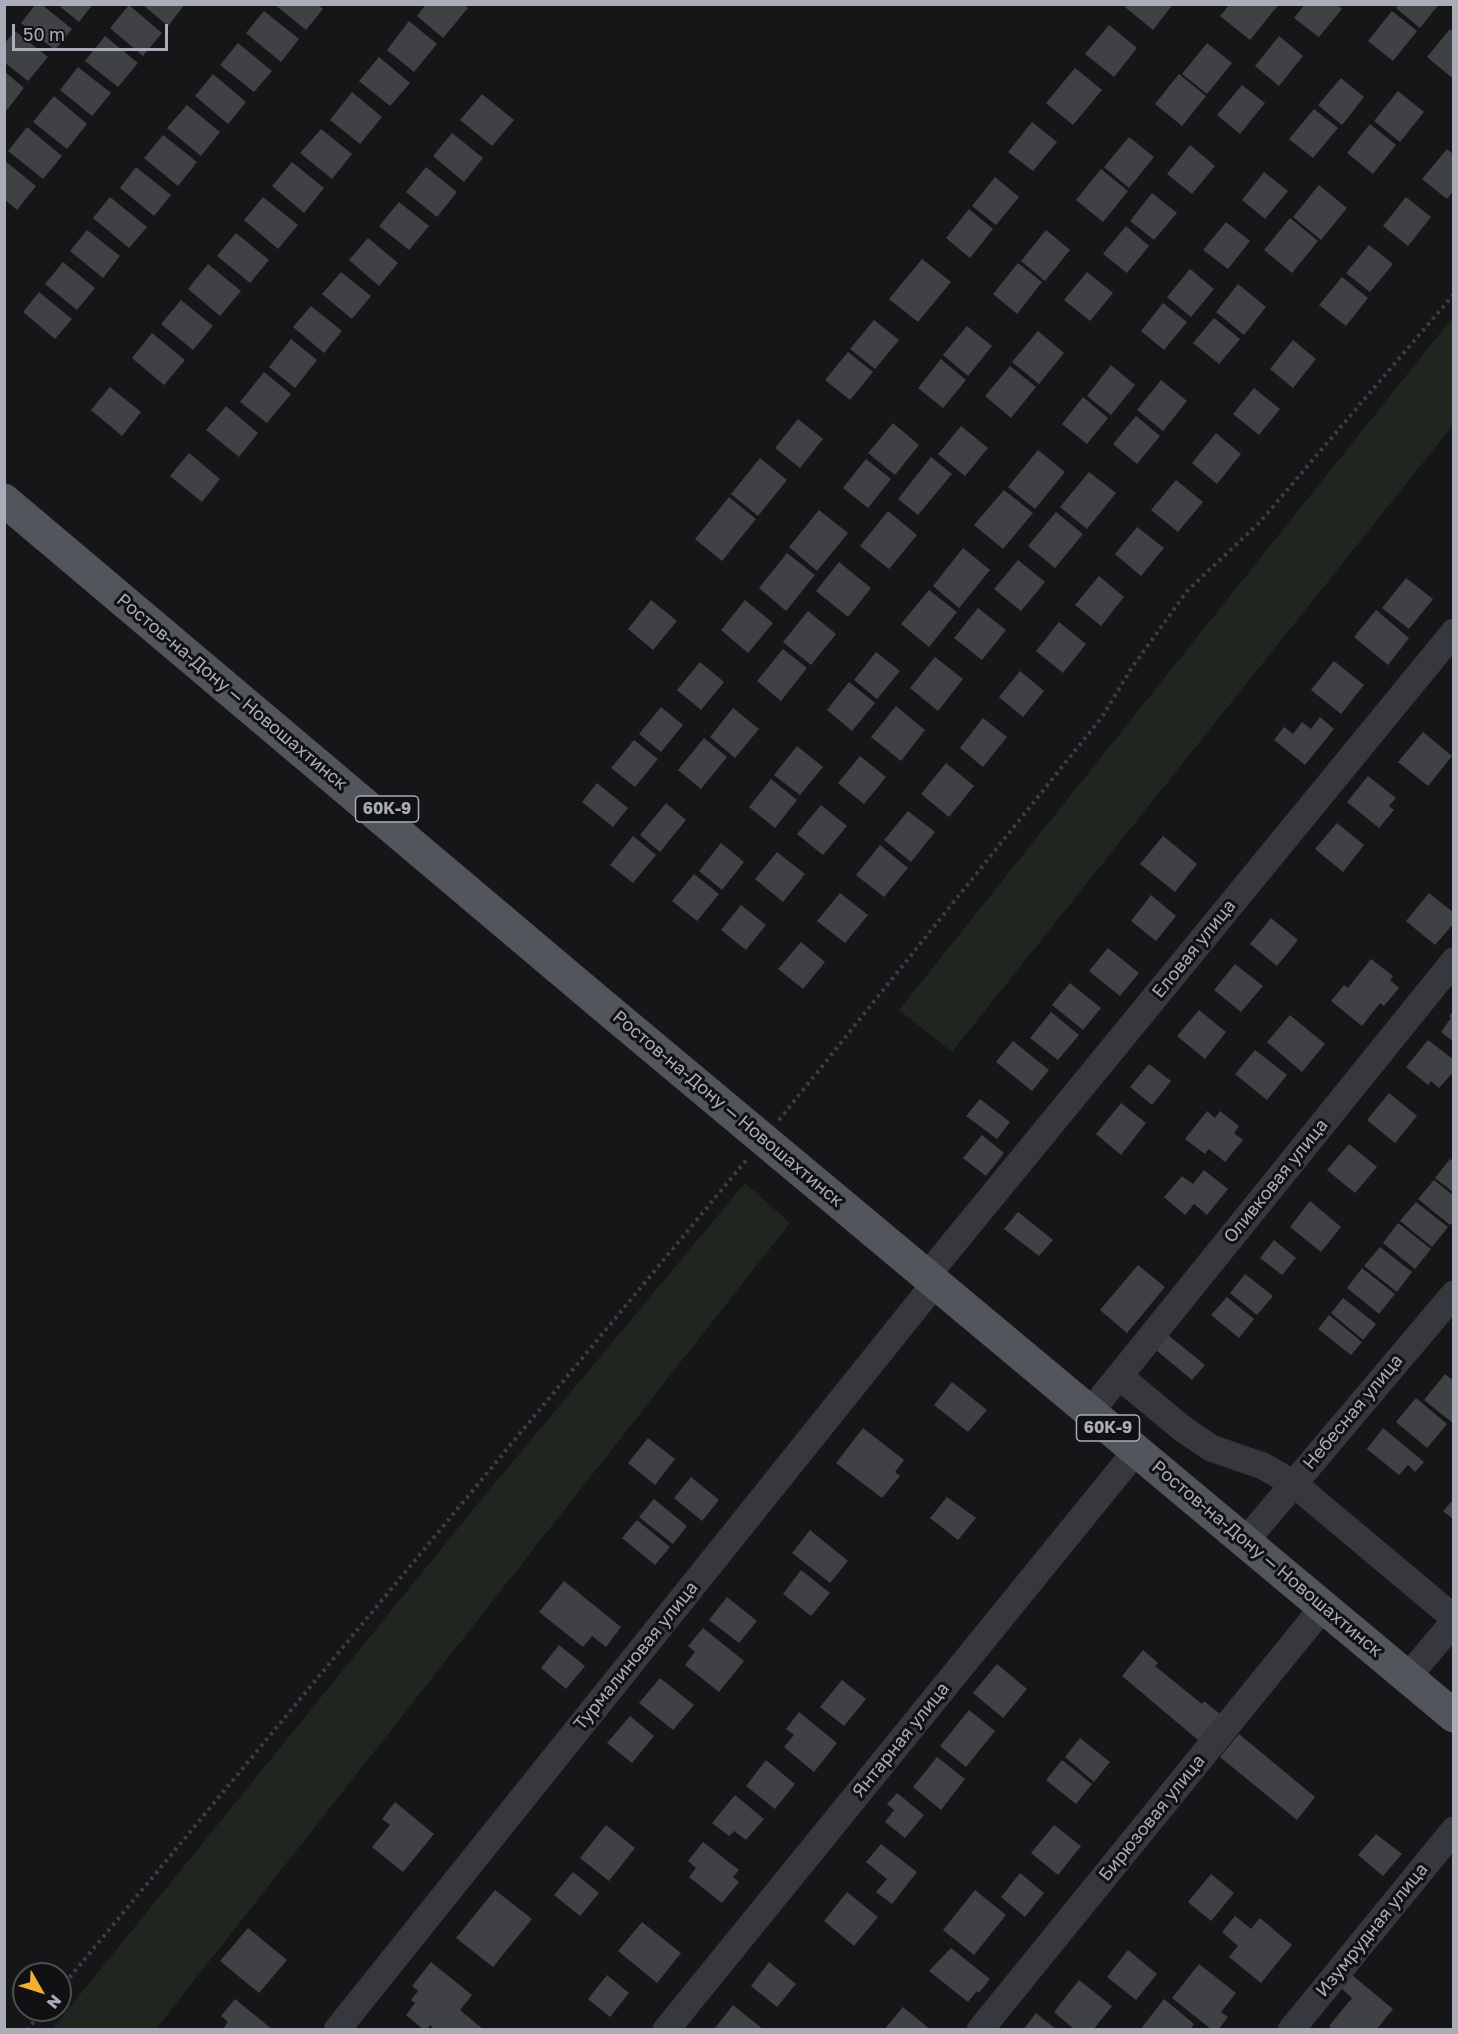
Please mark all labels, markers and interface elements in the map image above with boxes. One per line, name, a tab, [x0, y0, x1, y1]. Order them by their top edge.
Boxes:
scale bar	[15, 12, 171, 50]
text: 50 m	[23, 23, 65, 45]
street label: Ростов-на-Дону — Новошахтинск	[112, 589, 352, 795]
road number: 60К-9	[356, 796, 418, 822]
street label: Еловая улица	[1148, 895, 1240, 1003]
street label: Ростов-на-Дону — Новошахтинск	[608, 1006, 848, 1212]
street label: Оливковая улица	[1219, 1115, 1333, 1247]
street label: Небесная улица	[1299, 1350, 1407, 1474]
road number: 60К-9	[1076, 1415, 1140, 1441]
street label: Ростов-на-Дону — Новошахтинск	[1147, 1456, 1387, 1662]
street label: Турмалиновая улица	[569, 1577, 703, 1735]
street label: Янтарная улица	[848, 1678, 954, 1802]
street label: Бирюзовая улица	[1095, 1751, 1209, 1885]
street label: Изумрудная улица	[1311, 1859, 1433, 2001]
north arrow	[12, 1962, 72, 2022]
text: N	[43, 1991, 66, 2013]

